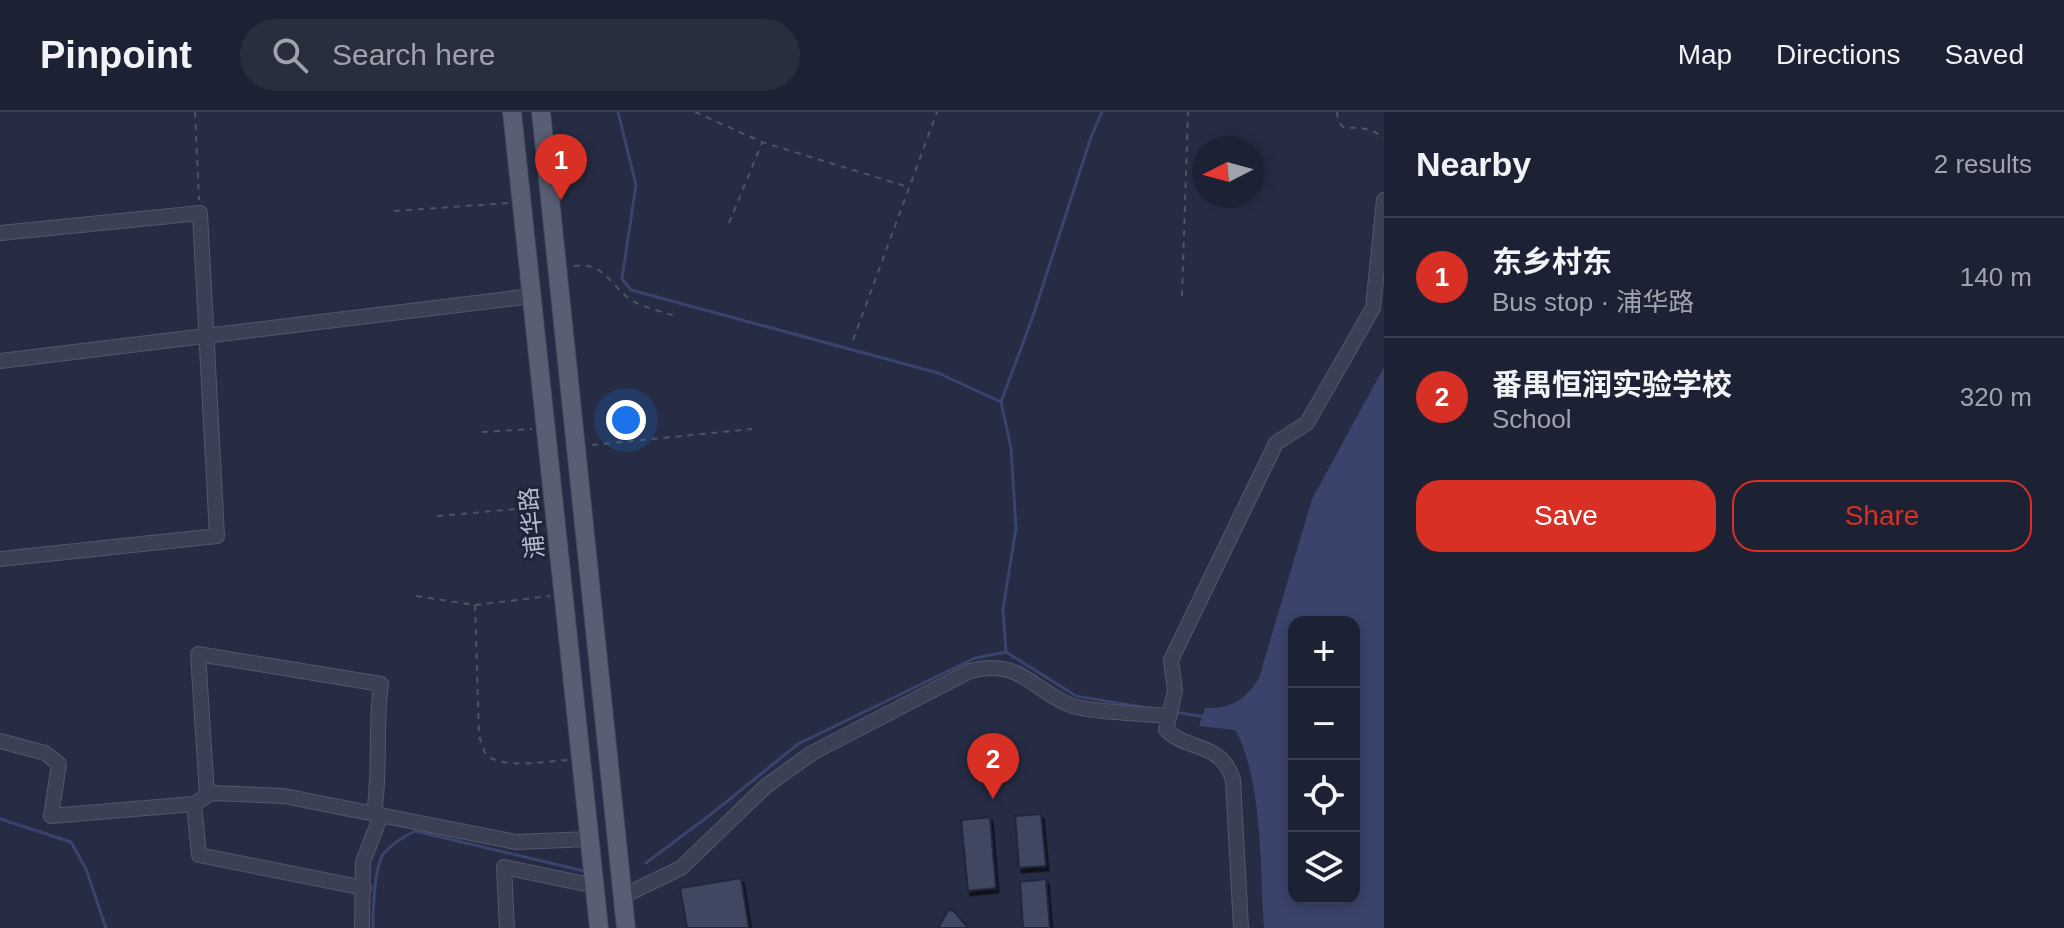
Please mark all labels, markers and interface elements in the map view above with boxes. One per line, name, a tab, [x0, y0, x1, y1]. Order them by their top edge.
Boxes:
search box	[240, 19, 800, 91]
icon: search	[268, 33, 312, 77]
text: Pinpoint	[40, 34, 192, 76]
text: Search here	[332, 38, 495, 71]
text: Map	[1678, 39, 1732, 70]
text: Directions	[1776, 39, 1901, 70]
text: Saved	[1945, 39, 2024, 70]
pin: 1	[535, 134, 587, 200]
north arrow	[1192, 136, 1264, 208]
text: Nearby	[1416, 145, 1531, 183]
text: 2 results	[1934, 149, 2032, 179]
text: 东乡村东	[1492, 245, 1612, 278]
text: 1	[1435, 262, 1449, 292]
text: 140 m	[1960, 262, 2032, 292]
text: Bus stop · 浦华路	[1492, 287, 1694, 317]
text: 番禺恒润实验学校	[1492, 368, 1732, 401]
text: 2	[1435, 382, 1449, 412]
text: 320 m	[1960, 382, 2032, 412]
your location	[606, 400, 646, 440]
text: School	[1492, 404, 1572, 434]
button: Save	[1416, 480, 1716, 552]
button: Share	[1732, 480, 2032, 552]
street label: 浦华路	[514, 486, 549, 560]
map controls	[1288, 616, 1360, 904]
button: +	[1288, 616, 1360, 688]
button: −	[1288, 688, 1360, 760]
pin: 2	[967, 733, 1019, 799]
button: locate	[1288, 760, 1360, 832]
button: layers	[1288, 832, 1360, 904]

